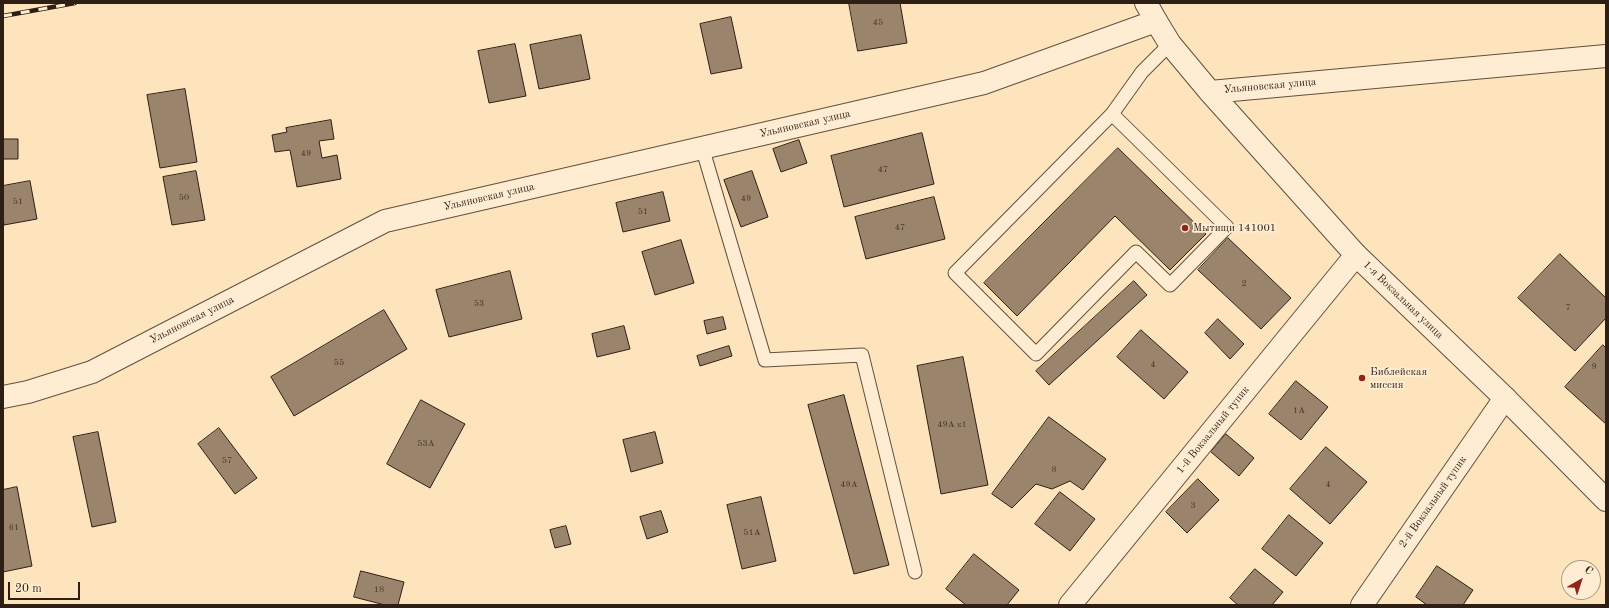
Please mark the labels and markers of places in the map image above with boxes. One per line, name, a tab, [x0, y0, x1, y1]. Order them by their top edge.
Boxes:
place label: Мытищи 141001	[1193, 221, 1276, 235]
marker: Мытищи 141001	[1180, 223, 1190, 233]
place label: Библейская миссия	[1370, 365, 1427, 391]
marker: Библейская миссия	[1357, 373, 1367, 383]

